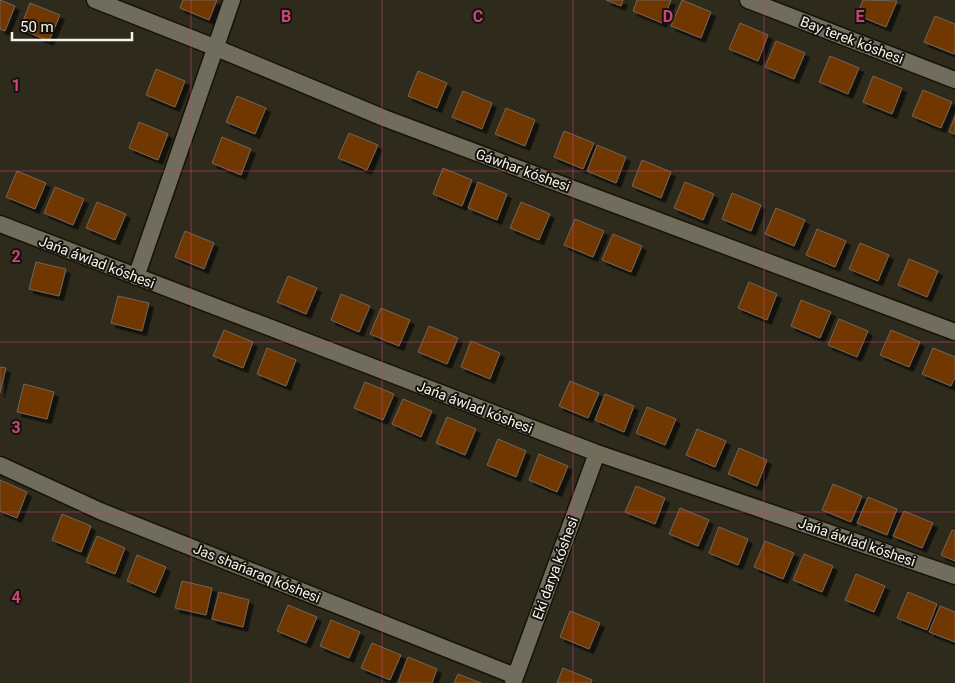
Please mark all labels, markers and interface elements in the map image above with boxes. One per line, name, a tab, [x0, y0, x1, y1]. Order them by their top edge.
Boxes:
text: B	[281, 7, 291, 26]
text: C	[473, 7, 483, 26]
text: D	[663, 7, 673, 26]
text: E	[856, 7, 865, 26]
scale bar	[12, 10, 132, 42]
street label: Bay terek kóshesi	[798, 13, 906, 67]
text: 50 m	[20, 18, 54, 36]
text: 1	[11, 76, 21, 95]
street label: Gáwhar kóshesi	[474, 146, 572, 194]
street label: Jańa áwlad kóshesi	[37, 233, 157, 291]
text: 2	[11, 247, 21, 266]
street label: Jańa áwlad kóshesi	[415, 378, 535, 436]
text: 3	[11, 418, 21, 437]
street label: Jańa áwlad kóshesi	[796, 514, 918, 570]
street label: Eki darya kóshesi	[529, 515, 581, 621]
street label: Jas shańaraq kóshesi	[191, 540, 323, 606]
text: 4	[11, 588, 21, 607]

